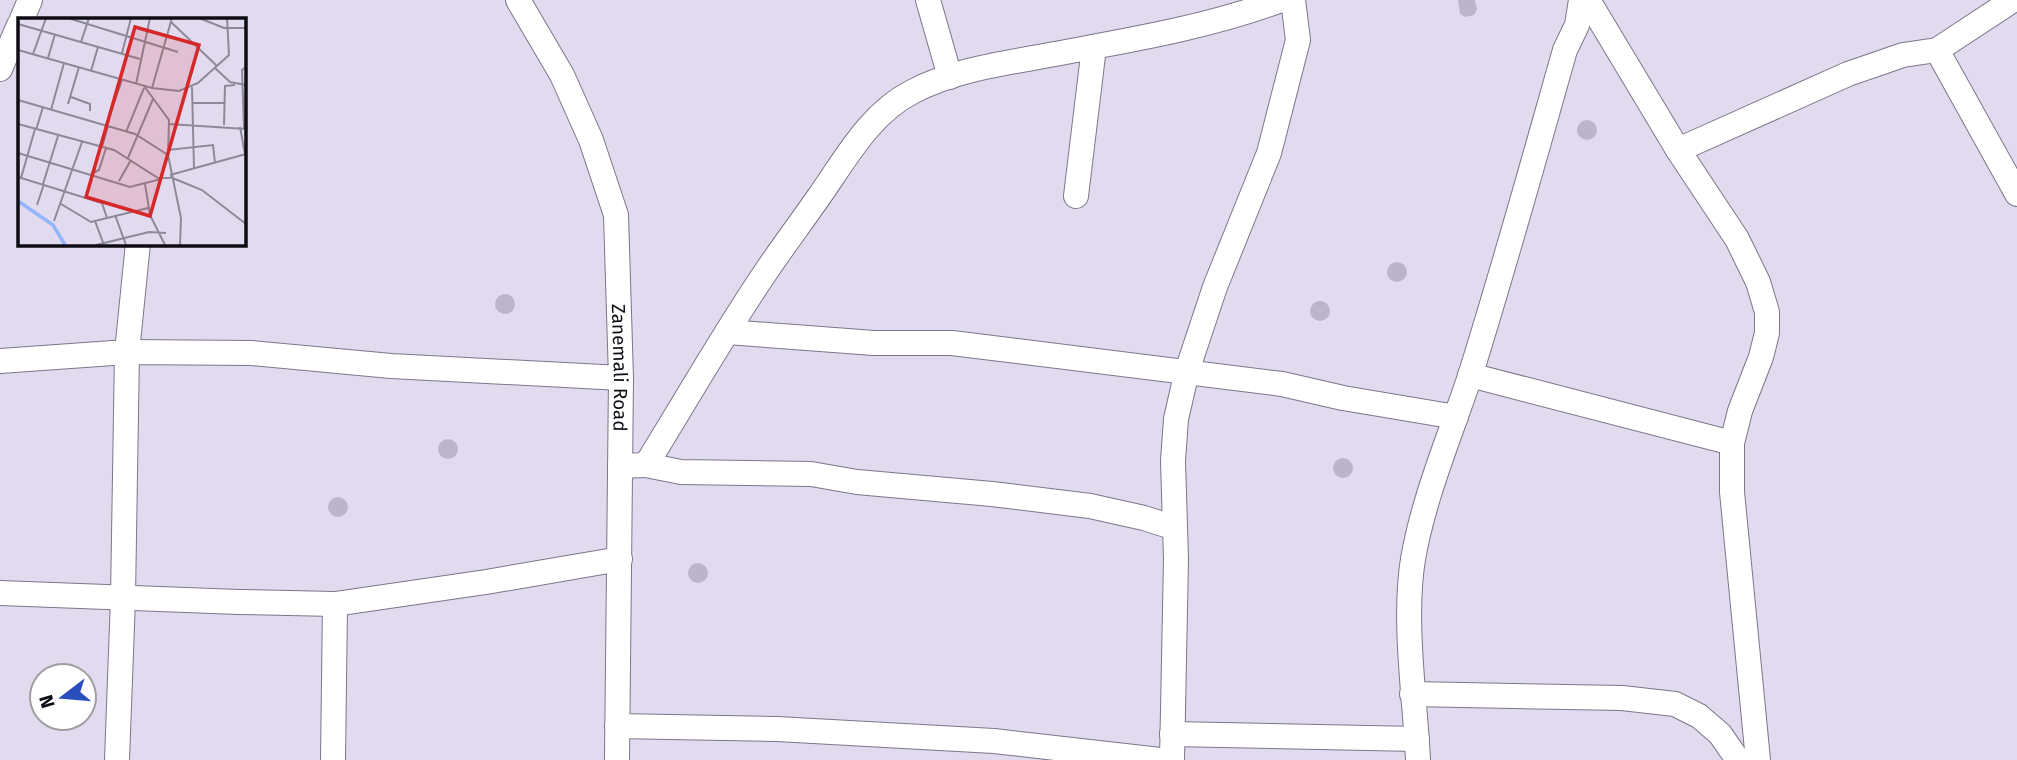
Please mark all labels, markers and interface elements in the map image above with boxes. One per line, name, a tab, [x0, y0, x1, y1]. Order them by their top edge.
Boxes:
inset map	[18, 18, 245, 245]
street label: Zanemali Road	[607, 304, 633, 432]
north arrow	[28, 662, 98, 732]
text: N	[34, 692, 60, 711]

